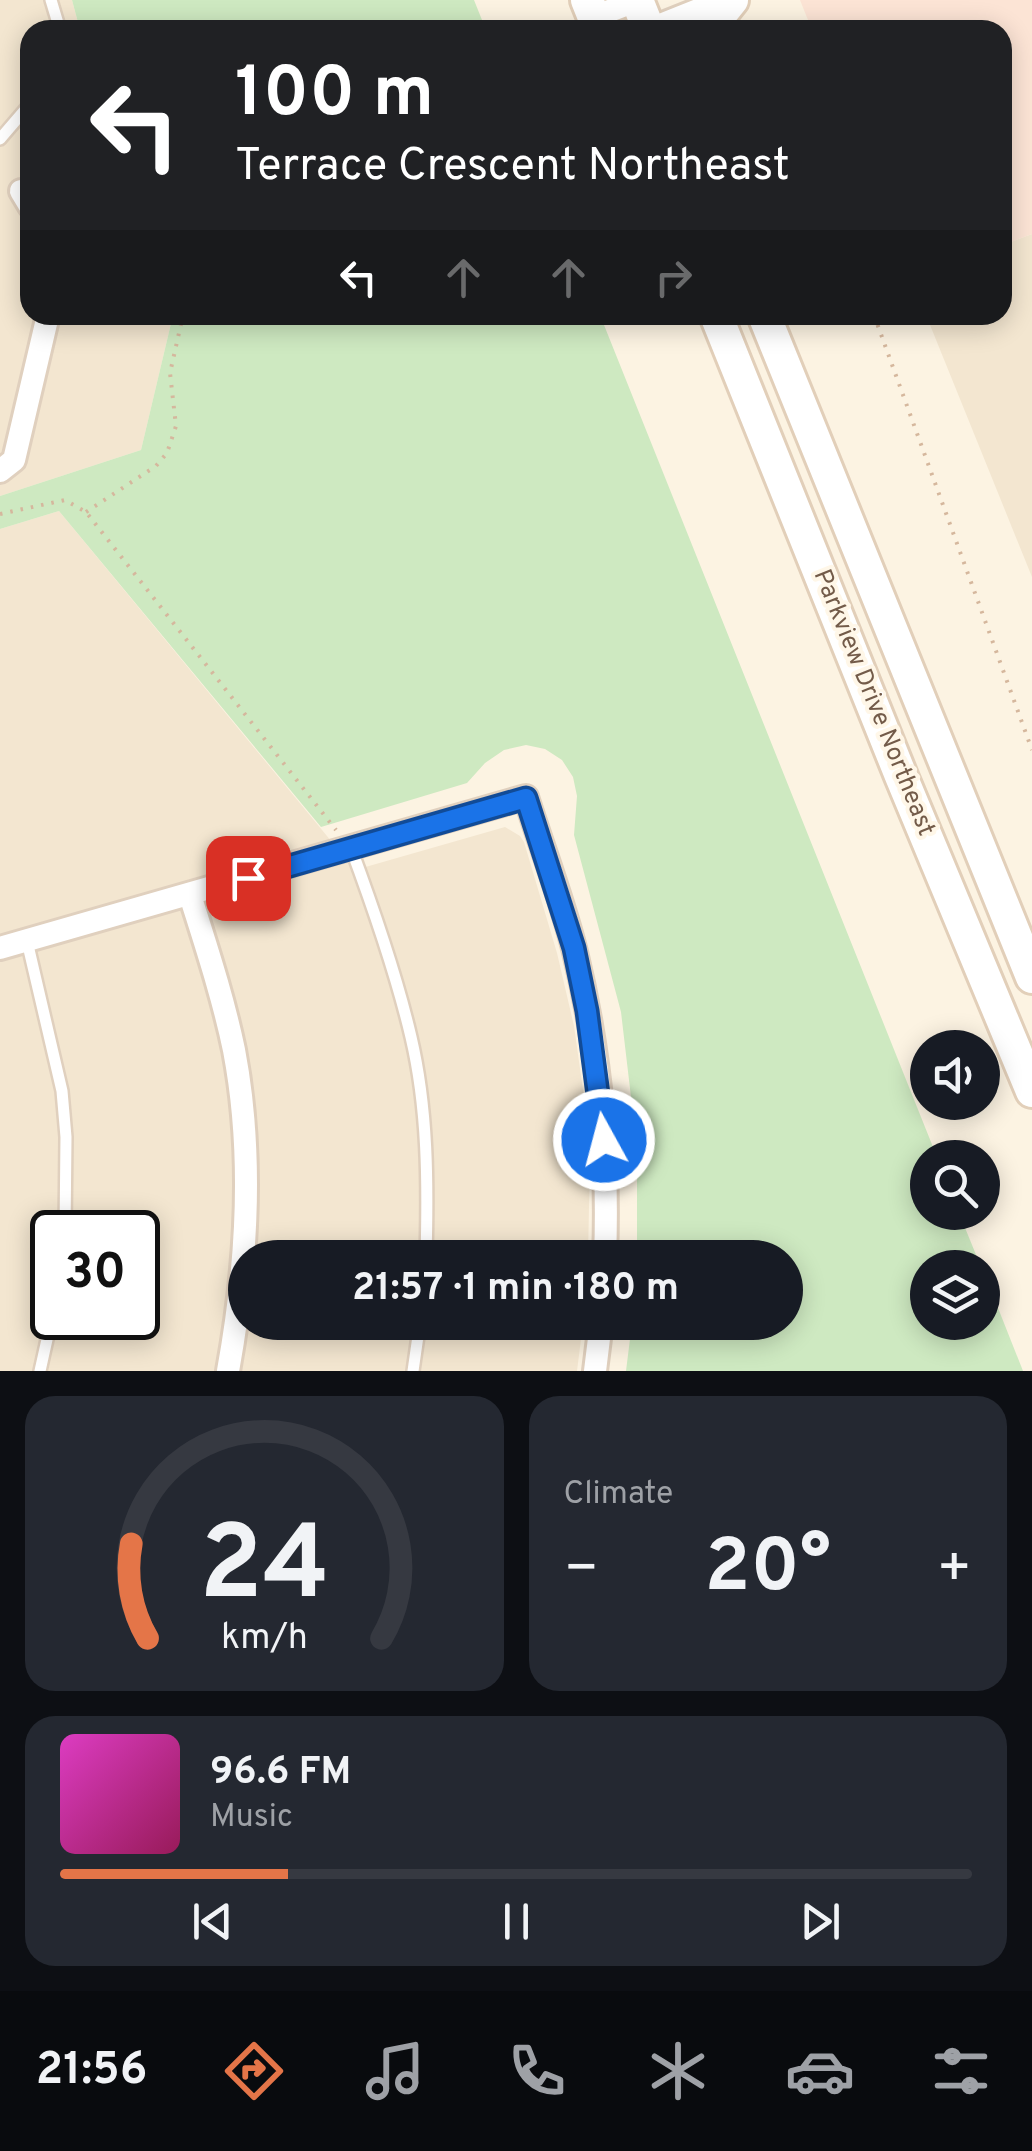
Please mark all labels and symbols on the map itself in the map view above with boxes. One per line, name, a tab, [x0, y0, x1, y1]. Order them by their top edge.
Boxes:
street label: Parkview Drive Northeast	[805, 565, 941, 841]
pin	[206, 836, 291, 921]
position arrow	[552, 1088, 656, 1192]
speed limit sign: 30	[30, 1210, 160, 1340]

